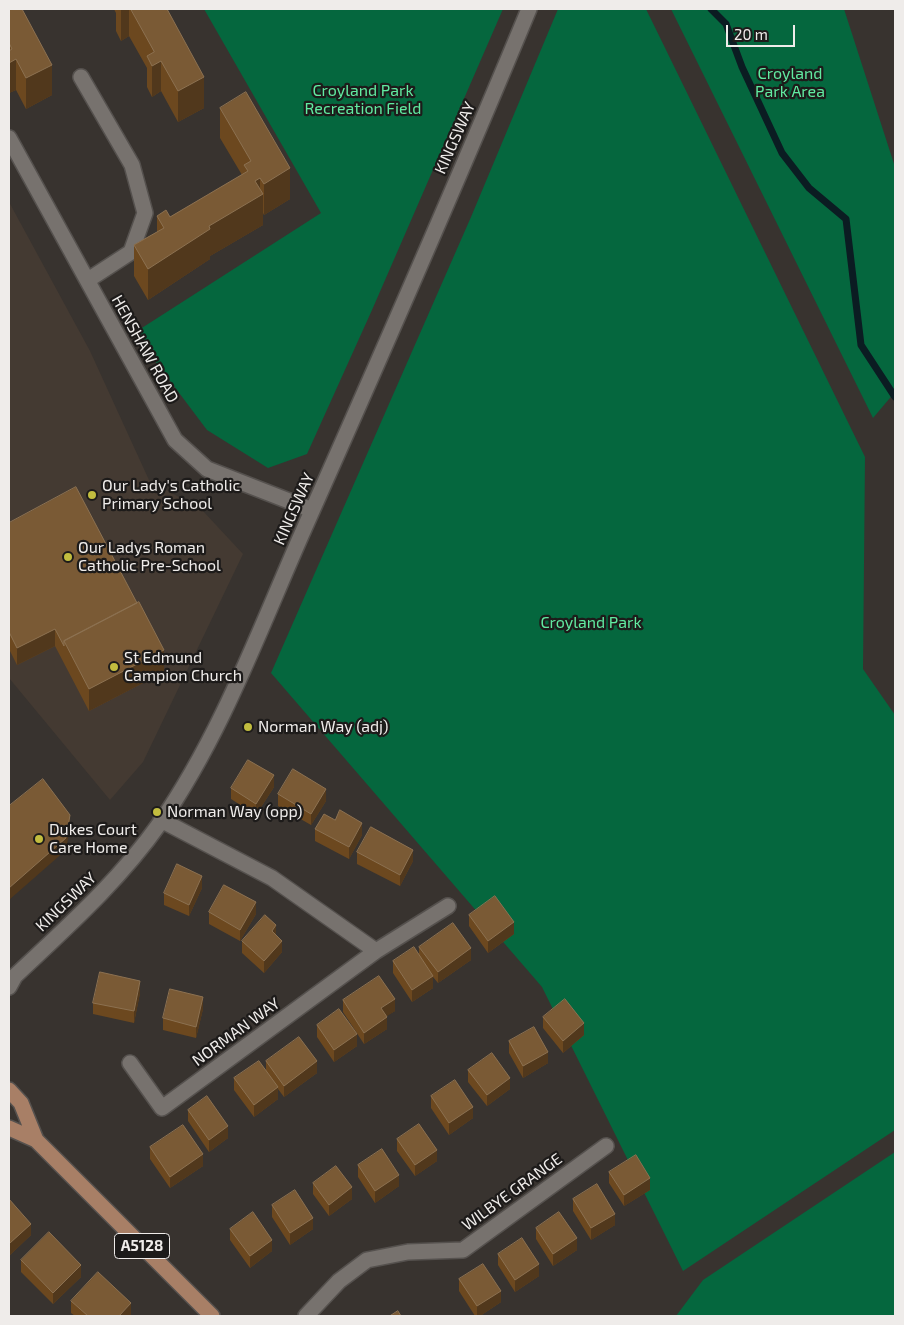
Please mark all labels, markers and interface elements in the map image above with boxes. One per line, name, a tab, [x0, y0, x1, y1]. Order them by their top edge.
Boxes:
scale bar	[729, 15, 798, 47]
text: 20 m	[734, 25, 768, 43]
park label: Croyland Park Area	[755, 64, 825, 102]
park label: Croyland Park Recreation Field	[305, 81, 421, 119]
street label: KINGSWAY	[431, 99, 479, 177]
street label: HENSHAW ROAD	[108, 292, 182, 406]
street label: KINGSWAY	[270, 470, 318, 548]
place label: Our Lady's Catholic Primary School	[102, 476, 240, 514]
marker: Our Lady's Catholic Primary School	[86, 489, 98, 501]
place label: Our Ladys Roman Catholic Pre-School	[78, 538, 221, 576]
marker: Our Ladys Roman Catholic Pre-School	[62, 551, 74, 563]
park label: Croyland Park	[540, 613, 642, 633]
place label: St Edmund Campion Church	[124, 648, 242, 686]
marker: St Edmund Campion Church	[108, 661, 120, 673]
place label: Norman Way (adj)	[258, 717, 389, 737]
marker: Norman Way (adj)	[242, 721, 254, 733]
place label: Norman Way (opp)	[167, 802, 303, 822]
marker: Norman Way (opp)	[151, 806, 163, 818]
place label: Dukes Court Care Home	[49, 820, 137, 858]
marker: Dukes Court Care Home	[33, 833, 45, 845]
street label: KINGSWAY	[32, 868, 100, 936]
street label: NORMAN WAY	[188, 994, 284, 1070]
street label: WILBYE GRANGE	[458, 1149, 566, 1235]
road number: A5128	[114, 1234, 170, 1258]

